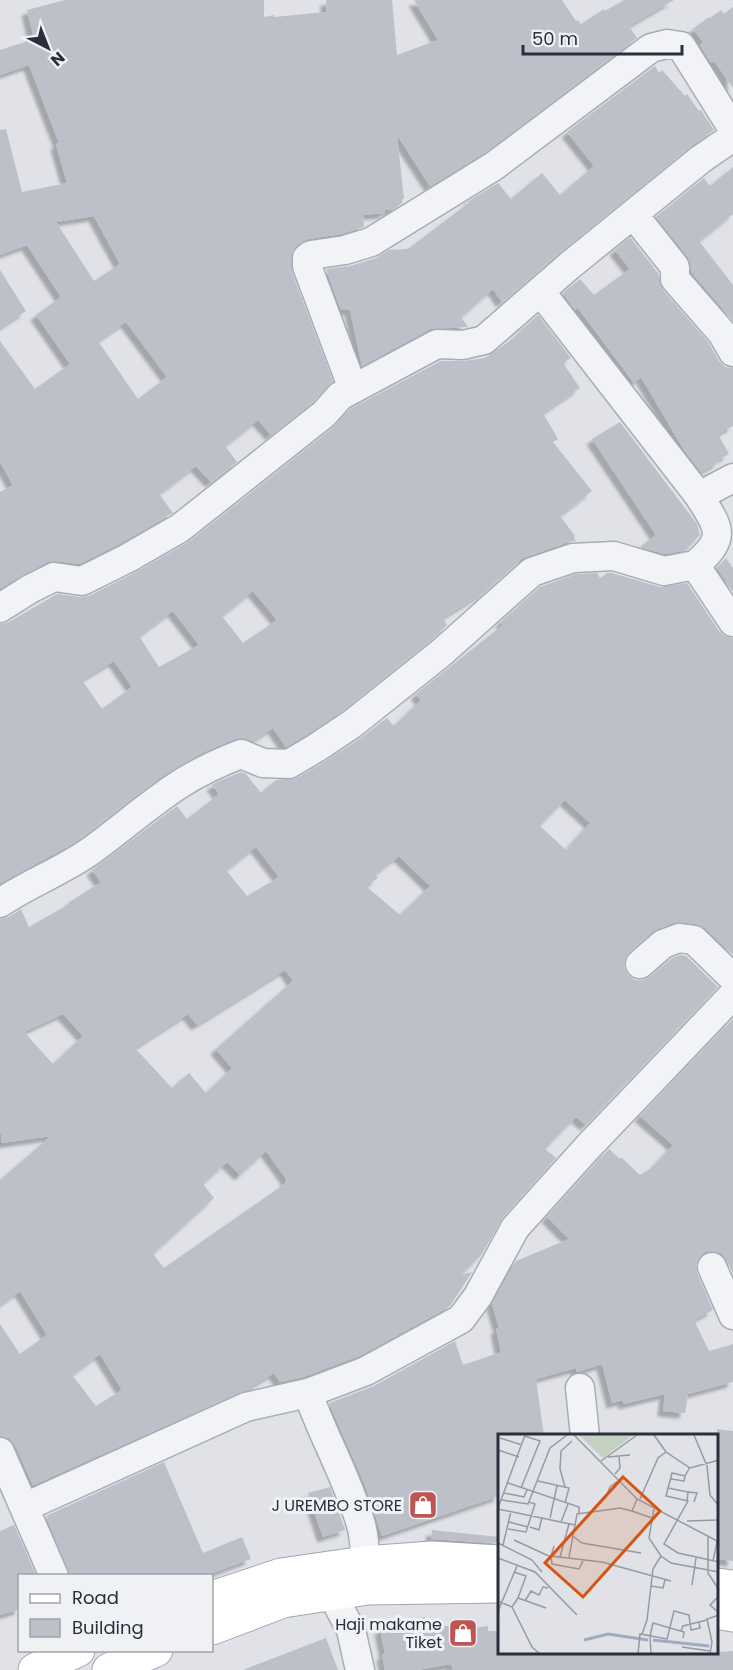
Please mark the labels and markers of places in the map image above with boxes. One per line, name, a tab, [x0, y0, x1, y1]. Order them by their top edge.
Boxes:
shop icon: J UREMBO STORE	[407, 1489, 439, 1521]
place label: J UREMBO STORE	[272, 1494, 402, 1517]
place label: Haji makame Tiket	[335, 1613, 442, 1654]
shop icon: Haji makame Tiket	[447, 1617, 479, 1649]

